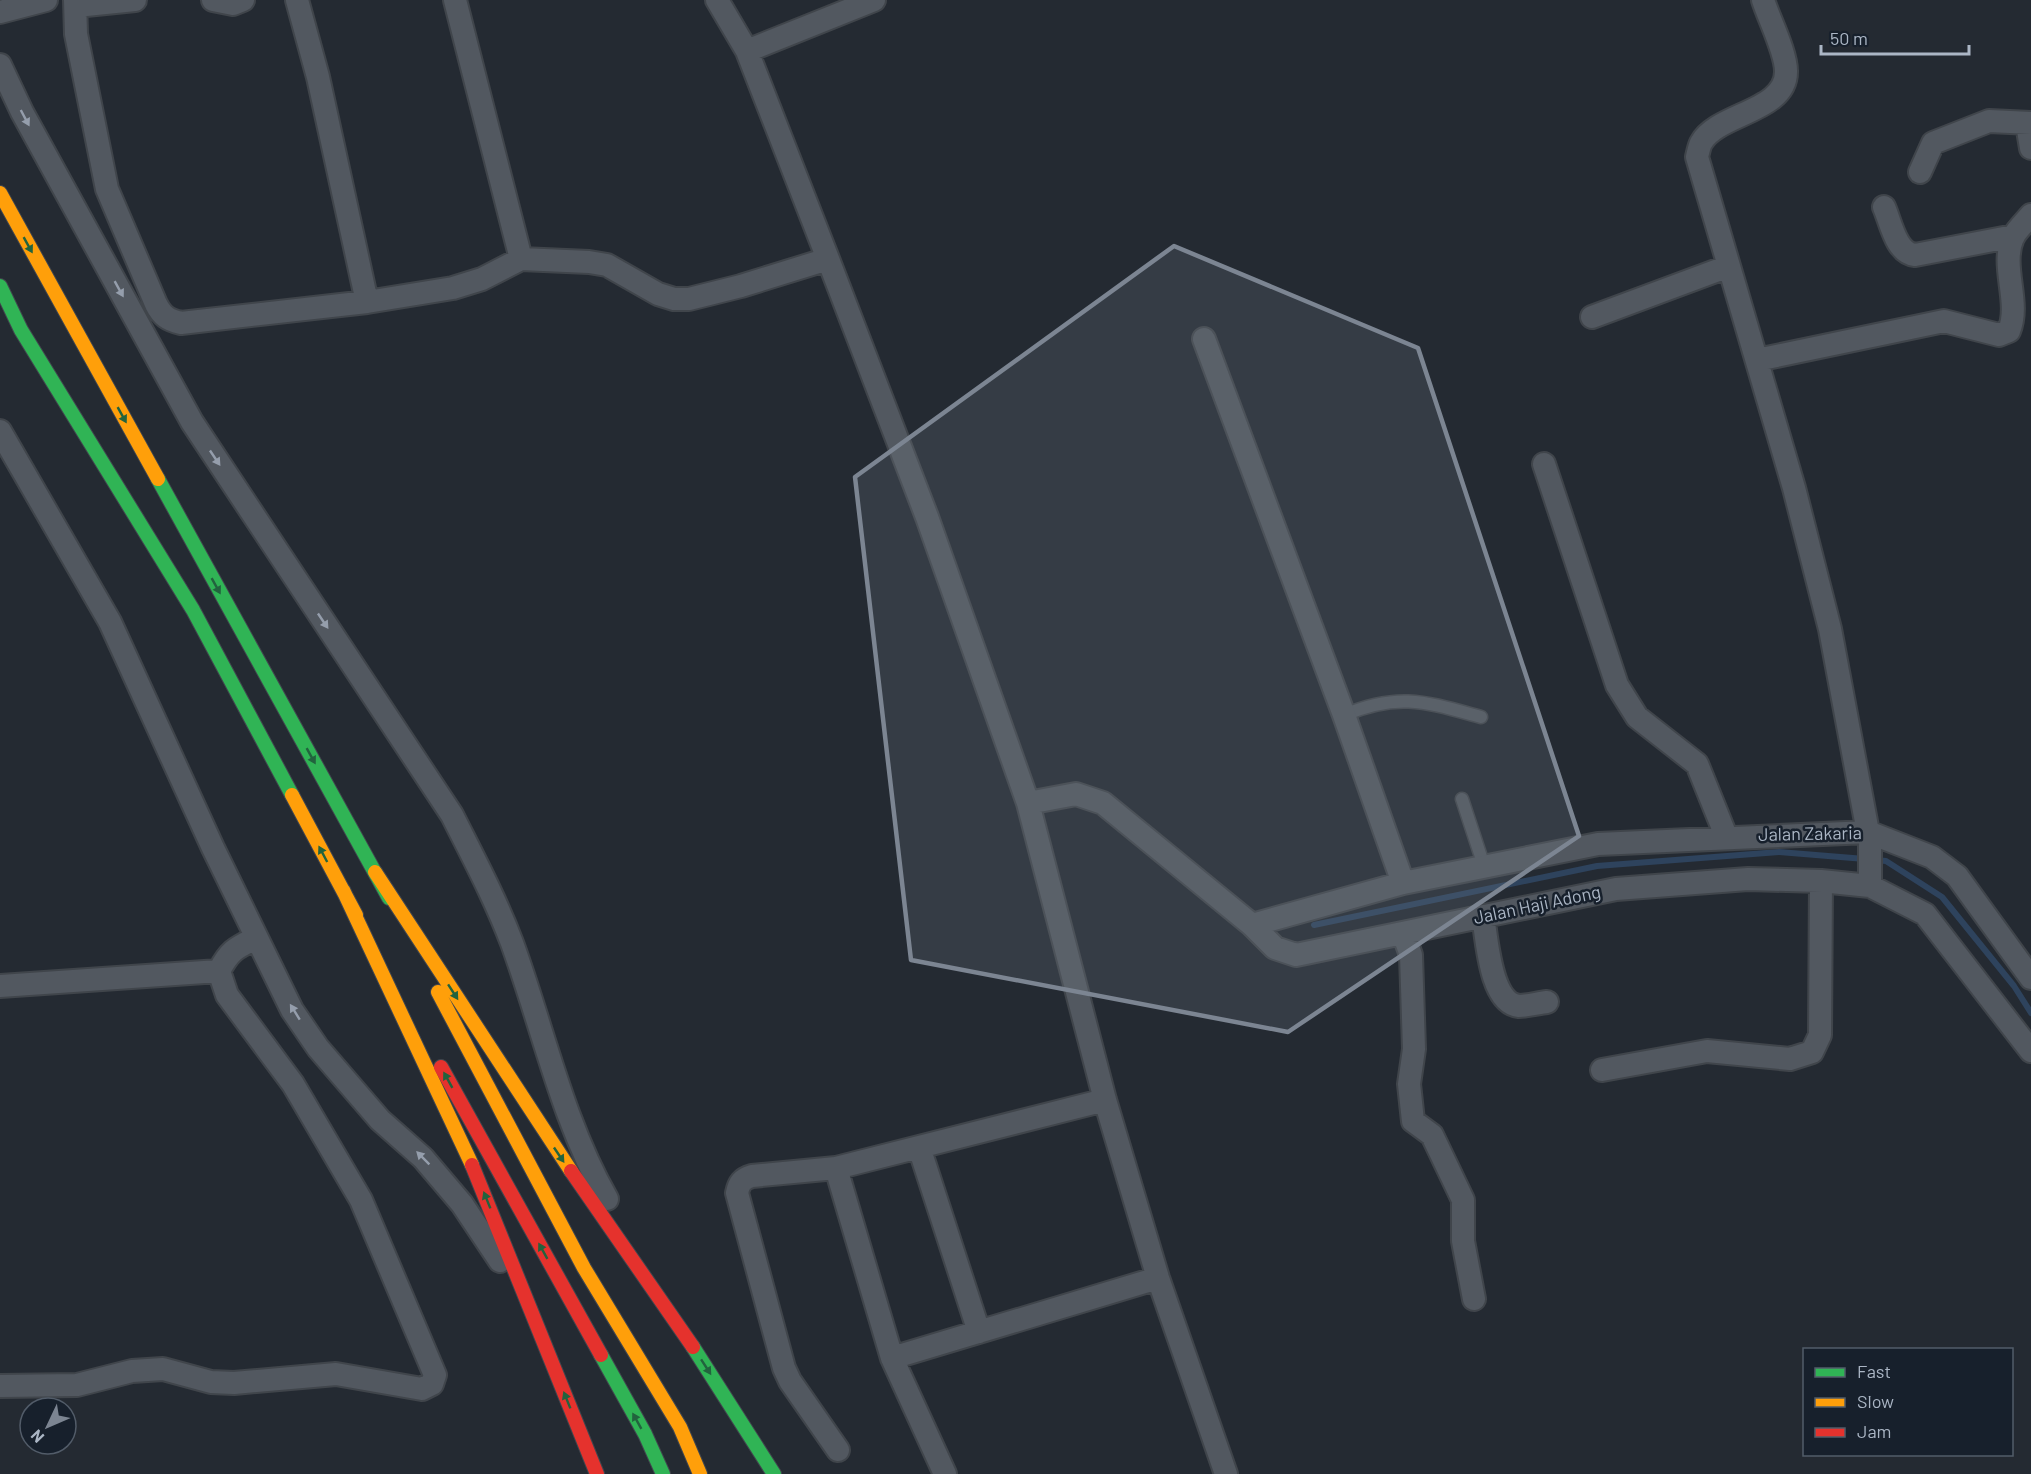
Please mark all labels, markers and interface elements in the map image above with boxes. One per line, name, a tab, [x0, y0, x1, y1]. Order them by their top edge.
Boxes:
scale bar	[1821, 18, 1970, 56]
text: 50 m	[1830, 27, 1868, 49]
one-way arrow	[21, 109, 30, 126]
one-way arrow	[23, 236, 33, 253]
one-way arrow	[114, 281, 124, 298]
one-way arrow	[117, 407, 127, 424]
one-way arrow	[210, 450, 221, 466]
one-way arrow	[211, 578, 222, 594]
one-way arrow	[317, 612, 329, 628]
one-way arrow	[306, 748, 316, 765]
street label: Jalan Zakaria	[1758, 821, 1862, 845]
one-way arrow	[318, 846, 328, 863]
street label: Jalan Haji Adong	[1471, 880, 1602, 928]
one-way arrow	[447, 984, 458, 1000]
one-way arrow	[289, 1004, 300, 1020]
one-way arrow	[443, 1071, 453, 1088]
one-way arrow	[554, 1147, 565, 1163]
one-way arrow	[416, 1152, 430, 1166]
one-way arrow	[482, 1191, 491, 1209]
one-way arrow	[538, 1242, 548, 1259]
legend	[1803, 1348, 2013, 1456]
one-way arrow	[700, 1359, 712, 1375]
text: Fast	[1857, 1360, 1891, 1382]
text: Slow	[1857, 1390, 1894, 1412]
one-way arrow	[562, 1391, 572, 1409]
north arrow	[18, 1396, 78, 1456]
one-way arrow	[632, 1413, 643, 1429]
text: Jam	[1857, 1420, 1891, 1442]
text: N	[26, 1426, 47, 1447]

